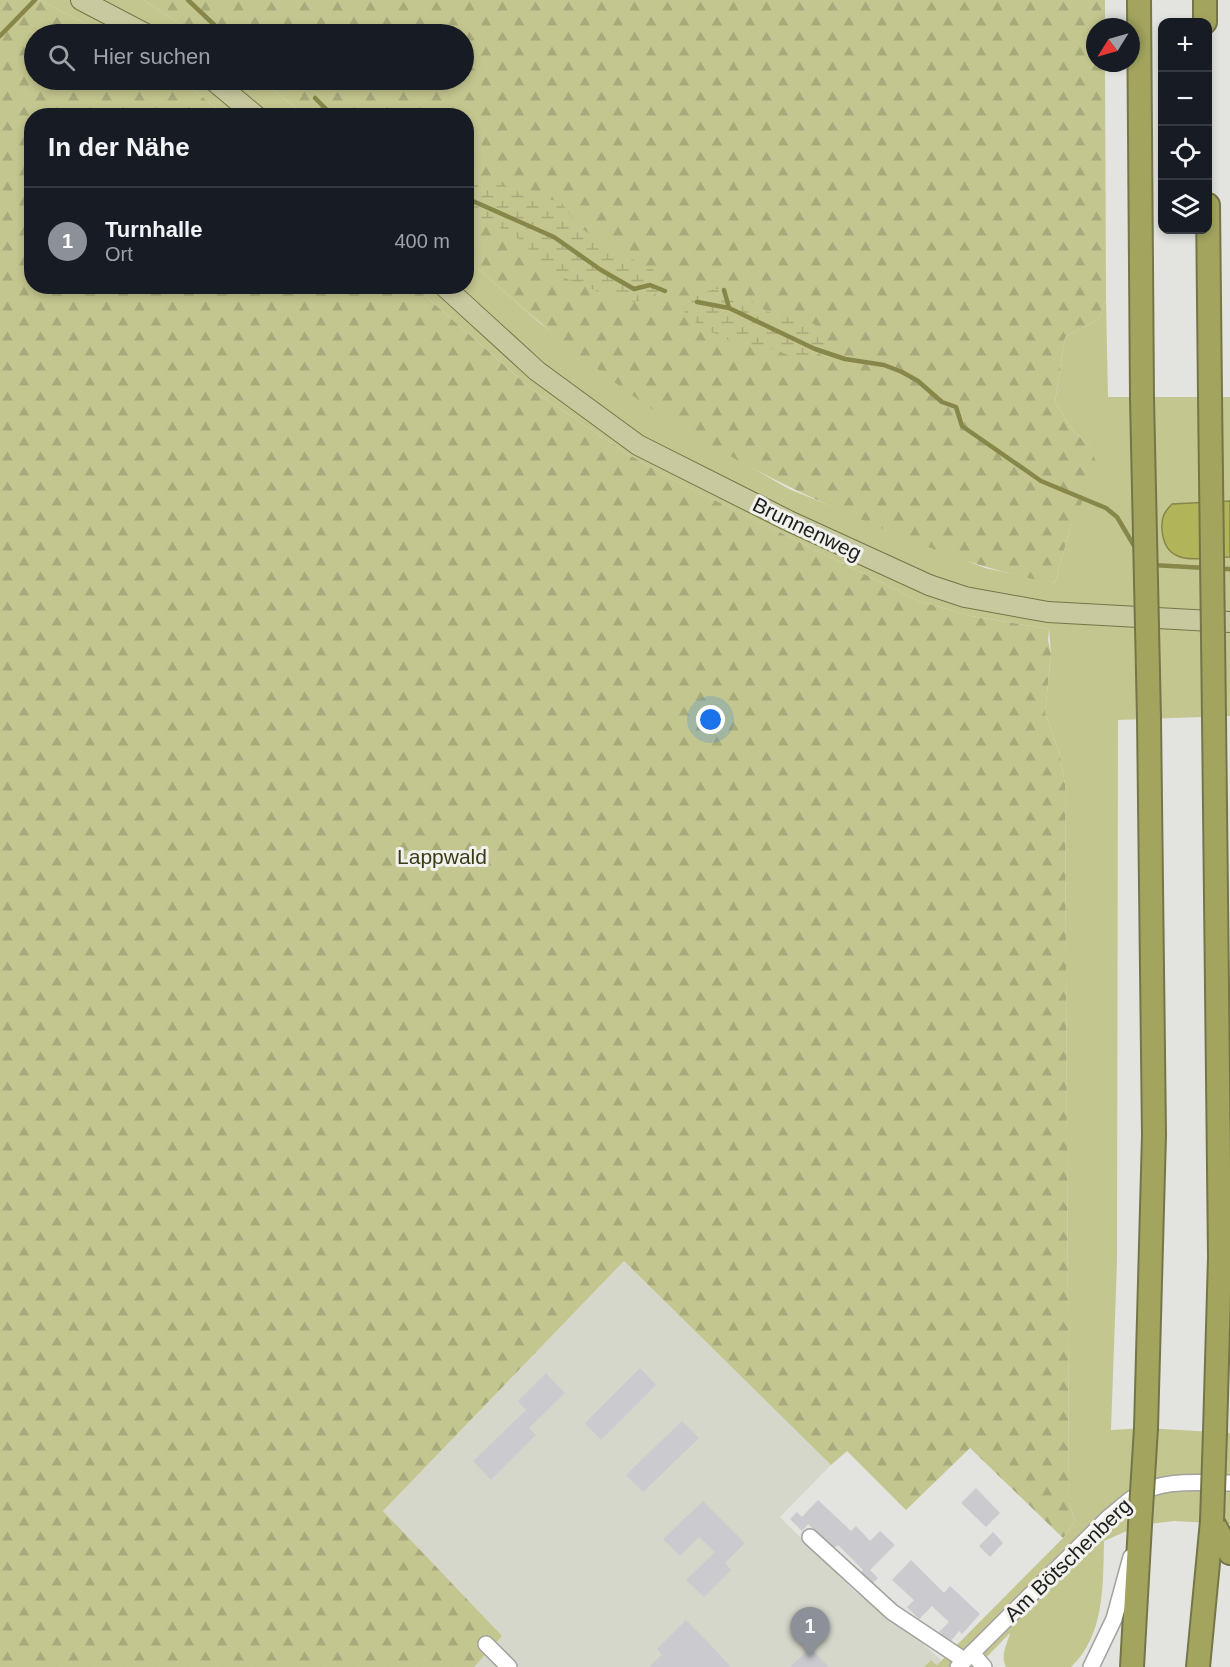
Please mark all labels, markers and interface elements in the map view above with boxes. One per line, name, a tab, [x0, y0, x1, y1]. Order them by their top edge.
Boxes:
north arrow	[1086, 18, 1140, 72]
map controls	[1158, 18, 1212, 234]
button: +	[1158, 18, 1212, 72]
search box	[24, 24, 474, 90]
icon: search	[45, 41, 78, 74]
text: Hier suchen	[93, 44, 210, 69]
button: −	[1158, 72, 1212, 126]
button: locate	[1158, 126, 1212, 180]
text: In der Nähe	[48, 132, 190, 162]
button: layers	[1158, 180, 1212, 234]
text: Turnhalle	[105, 217, 202, 242]
text: 1	[62, 230, 73, 252]
text: 400 m	[394, 230, 450, 252]
text: Ort	[105, 243, 133, 265]
street label: Brunnenweg	[749, 492, 865, 565]
your location	[696, 705, 725, 734]
park label: Lappwald	[397, 845, 487, 868]
street label: Am Bötschenberg	[1000, 1493, 1136, 1626]
pin: 1	[790, 1608, 830, 1657]

